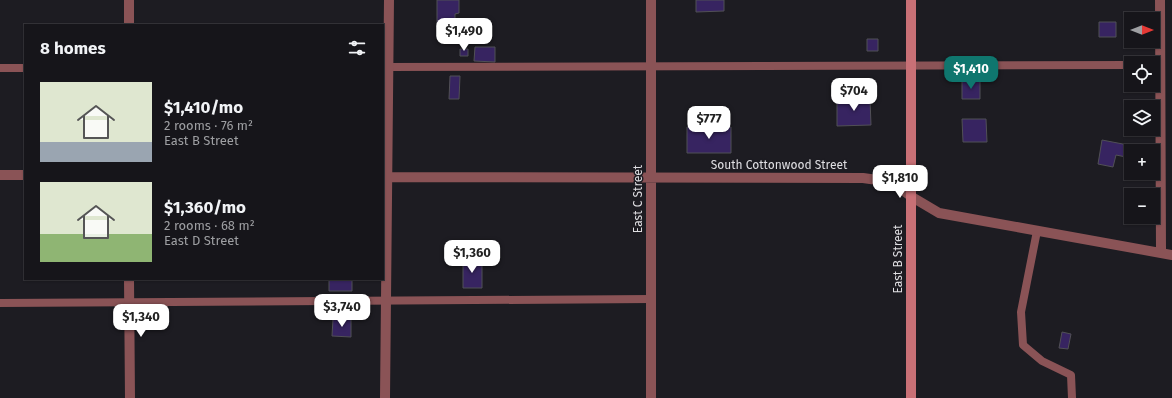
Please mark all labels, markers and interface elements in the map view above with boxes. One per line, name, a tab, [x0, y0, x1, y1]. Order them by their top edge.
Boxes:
north arrow	[1124, 12, 1160, 48]
map controls	[1124, 12, 1160, 224]
pin: $1,490	[431, 18, 497, 52]
text: $1,490	[445, 23, 483, 38]
icon: filters	[346, 37, 368, 59]
text: 8 homes	[40, 38, 106, 59]
pin: $1,410	[938, 56, 1004, 90]
button: locate	[1124, 56, 1160, 92]
text: $1,410	[953, 61, 989, 76]
pin: $704	[830, 78, 878, 112]
text: $704	[840, 83, 868, 98]
text: $1,410/mo	[164, 97, 243, 118]
icon: home	[72, 98, 120, 146]
button: layers	[1124, 100, 1160, 136]
pin: $777	[685, 106, 733, 140]
text: $777	[696, 111, 722, 126]
text: 2 rooms · 76 m²	[164, 118, 253, 133]
text: East B Street	[164, 133, 239, 148]
button: +	[1124, 144, 1160, 180]
street label: South Cottonwood Street	[711, 158, 848, 172]
street label: East C Street	[631, 164, 645, 233]
pin: $1,810	[867, 165, 933, 199]
text: $1,810	[882, 170, 918, 185]
button: −	[1124, 188, 1160, 224]
text: $1,360/mo	[164, 197, 246, 218]
icon: home	[72, 198, 120, 246]
text: 2 rooms · 68 m²	[164, 218, 255, 233]
street label: East B Street	[891, 224, 905, 293]
text: East D Street	[164, 233, 239, 248]
pin: $1,360	[439, 240, 505, 274]
text: $1,360	[453, 245, 491, 260]
pin: $3,740	[309, 294, 375, 328]
text: $3,740	[323, 299, 361, 314]
pin: $1,340	[108, 304, 174, 338]
text: $1,340	[122, 309, 160, 324]

